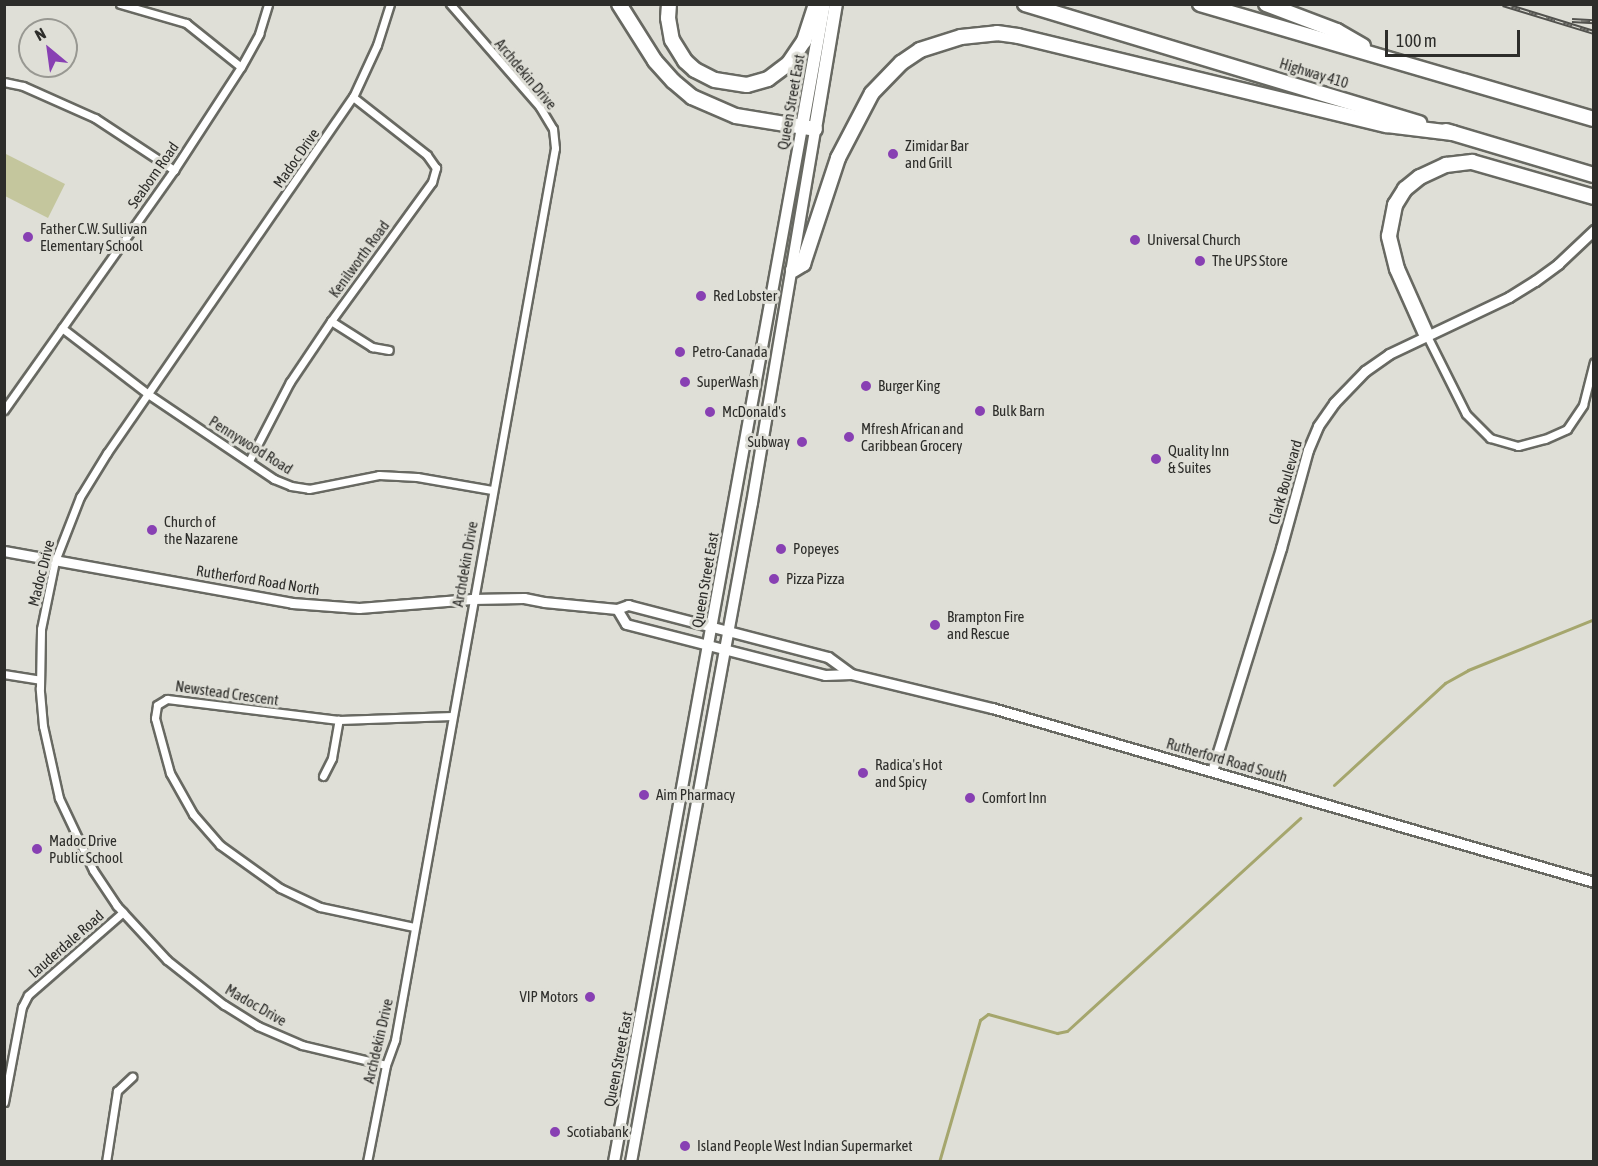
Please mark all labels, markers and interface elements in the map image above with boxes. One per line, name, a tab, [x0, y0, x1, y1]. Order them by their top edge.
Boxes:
north arrow	[18, 18, 78, 78]
scale bar	[1388, 18, 1523, 56]
text: N	[32, 24, 49, 44]
text: 100 m	[1396, 30, 1437, 51]
street label: Archdekin Drive	[491, 35, 561, 113]
street label: Queen Street East	[774, 53, 808, 151]
street label: Highway 410	[1277, 54, 1351, 92]
street label: Madoc Drive	[269, 125, 323, 191]
place label: Zimidar Bar and Grill	[905, 136, 969, 171]
street label: Seaborn Road	[124, 138, 182, 212]
marker: Zimidar Bar and Grill	[886, 147, 900, 161]
street label: Kenilworth Road	[325, 217, 393, 301]
place label: Father C.W. Sullivan Elementary School	[40, 219, 147, 254]
marker: Father C.W. Sullivan Elementary School	[21, 230, 35, 244]
place label: Universal Church	[1147, 231, 1241, 249]
marker: Universal Church	[1128, 233, 1142, 247]
place label: The UPS Store	[1212, 252, 1288, 270]
marker: The UPS Store	[1193, 254, 1207, 268]
place label: Red Lobster	[713, 287, 777, 305]
marker: Red Lobster	[694, 289, 708, 303]
place label: Petro-Canada	[692, 343, 768, 361]
marker: Petro-Canada	[673, 345, 687, 359]
place label: SuperWash	[697, 373, 759, 391]
marker: SuperWash	[678, 375, 692, 389]
place label: Burger King	[878, 377, 940, 395]
marker: Burger King	[859, 379, 873, 393]
place label: Bulk Barn	[992, 402, 1045, 420]
place label: McDonald's	[722, 403, 786, 421]
marker: Bulk Barn	[973, 404, 987, 418]
marker: McDonald's	[703, 405, 717, 419]
street label: Pennywood Road	[206, 412, 296, 478]
place label: Mfresh African and Caribbean Grocery	[861, 419, 964, 454]
marker: Mfresh African and Caribbean Grocery	[842, 430, 856, 444]
place label: Subway	[748, 433, 790, 451]
marker: Subway	[795, 435, 809, 449]
street label: Clark Boulevard	[1264, 438, 1306, 526]
place label: Quality Inn & Suites	[1168, 441, 1229, 476]
marker: Quality Inn & Suites	[1149, 452, 1163, 466]
place label: Church of the Nazarene	[164, 512, 238, 547]
street label: Archdekin Drive	[449, 520, 481, 608]
marker: Church of the Nazarene	[145, 523, 159, 537]
street label: Queen Street East	[688, 531, 722, 629]
street label: Madoc Drive	[24, 538, 58, 608]
place label: Popeyes	[793, 540, 839, 558]
marker: Popeyes	[774, 542, 788, 556]
street label: Rutherford Road North	[195, 561, 321, 599]
place label: Pizza Pizza	[786, 570, 845, 588]
marker: Pizza Pizza	[767, 572, 781, 586]
place label: Brampton Fire and Rescue	[947, 607, 1024, 642]
marker: Brampton Fire and Rescue	[928, 618, 942, 632]
street label: Newstead Crescent	[174, 677, 280, 709]
street label: Rutherford Road South	[1164, 734, 1290, 786]
place label: Radica's Hot and Spicy	[875, 755, 942, 790]
marker: Radica's Hot and Spicy	[856, 766, 870, 780]
place label: Aim Pharmacy	[656, 786, 735, 804]
marker: Aim Pharmacy	[637, 788, 651, 802]
place label: Comfort Inn	[982, 789, 1047, 807]
marker: Comfort Inn	[963, 791, 977, 805]
place label: Madoc Drive Public School	[49, 831, 123, 866]
marker: Madoc Drive Public School	[30, 842, 44, 856]
street label: Lauderdale Road	[25, 906, 107, 982]
street label: Madoc Drive	[222, 980, 290, 1030]
place label: VIP Motors	[519, 988, 578, 1006]
marker: VIP Motors	[583, 990, 597, 1004]
street label: Archdekin Drive	[359, 997, 397, 1085]
street label: Queen Street East	[600, 1010, 636, 1108]
place label: Scotiabank	[567, 1123, 629, 1141]
marker: Scotiabank	[548, 1125, 562, 1139]
place label: Island People West Indian Supermarket	[697, 1137, 913, 1155]
marker: Island People West Indian Supermarket	[678, 1139, 692, 1153]

